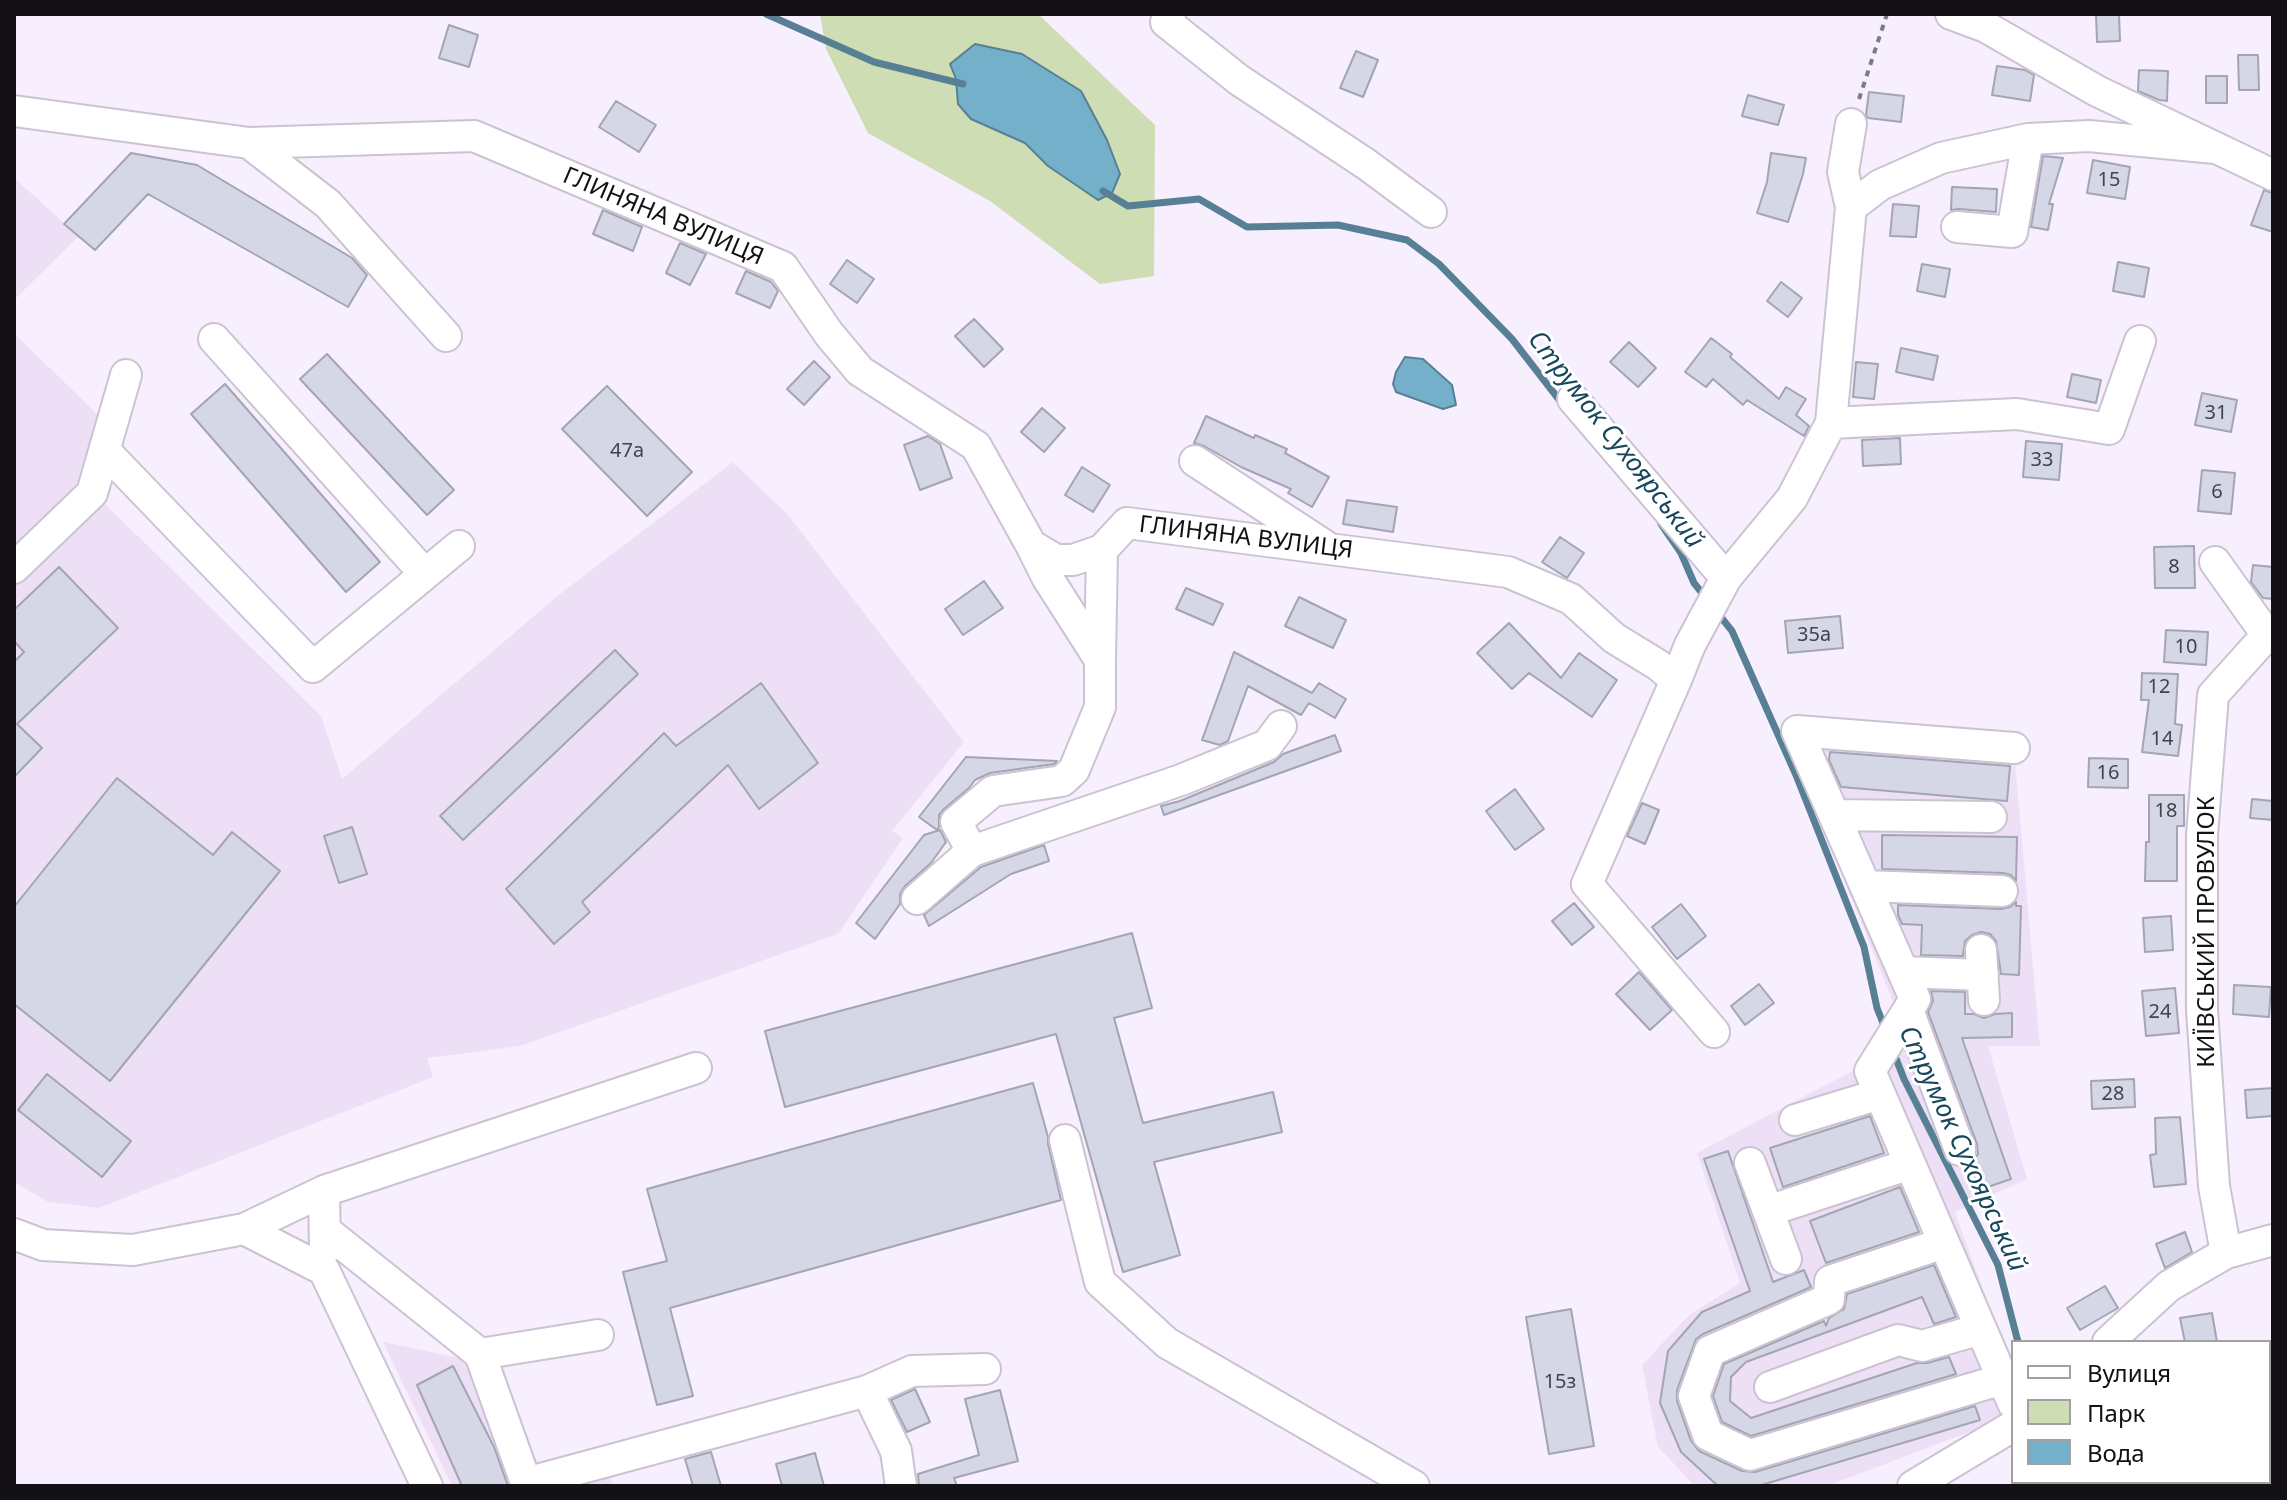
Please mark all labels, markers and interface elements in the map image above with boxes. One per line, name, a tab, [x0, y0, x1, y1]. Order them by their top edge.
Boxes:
street label: ГЛИНЯНА ВУЛИЦЯ	[558, 162, 768, 272]
house number: 15	[2098, 168, 2120, 192]
water label: Струмок Сухоярський	[1520, 325, 1710, 555]
house number: 31	[2205, 401, 2227, 425]
house number: 47а	[610, 439, 644, 463]
house number: 33	[2031, 448, 2053, 472]
house number: 6	[2211, 480, 2223, 504]
street label: ГЛИНЯНА ВУЛИЦЯ	[1137, 511, 1355, 565]
house number: 8	[2168, 555, 2180, 579]
house number: 35а	[1797, 623, 1831, 647]
house number: 10	[2175, 635, 2197, 659]
house number: 12	[2148, 675, 2170, 699]
house number: 14	[2151, 727, 2173, 751]
house number: 16	[2097, 761, 2119, 785]
street label: КИЇВСЬКИЙ ПРОВУЛОК	[2193, 796, 2221, 1068]
house number: 18	[2155, 799, 2177, 823]
house number: 24	[2149, 1000, 2171, 1024]
water label: Струмок Сухоярський	[1891, 1021, 2033, 1277]
house number: 28	[2102, 1082, 2124, 1106]
legend	[2011, 1340, 2271, 1484]
text: Вулиця	[2087, 1356, 2171, 1389]
house number: 15з	[1544, 1370, 1576, 1394]
text: Парк	[2087, 1396, 2145, 1429]
text: Вода	[2087, 1436, 2145, 1469]

